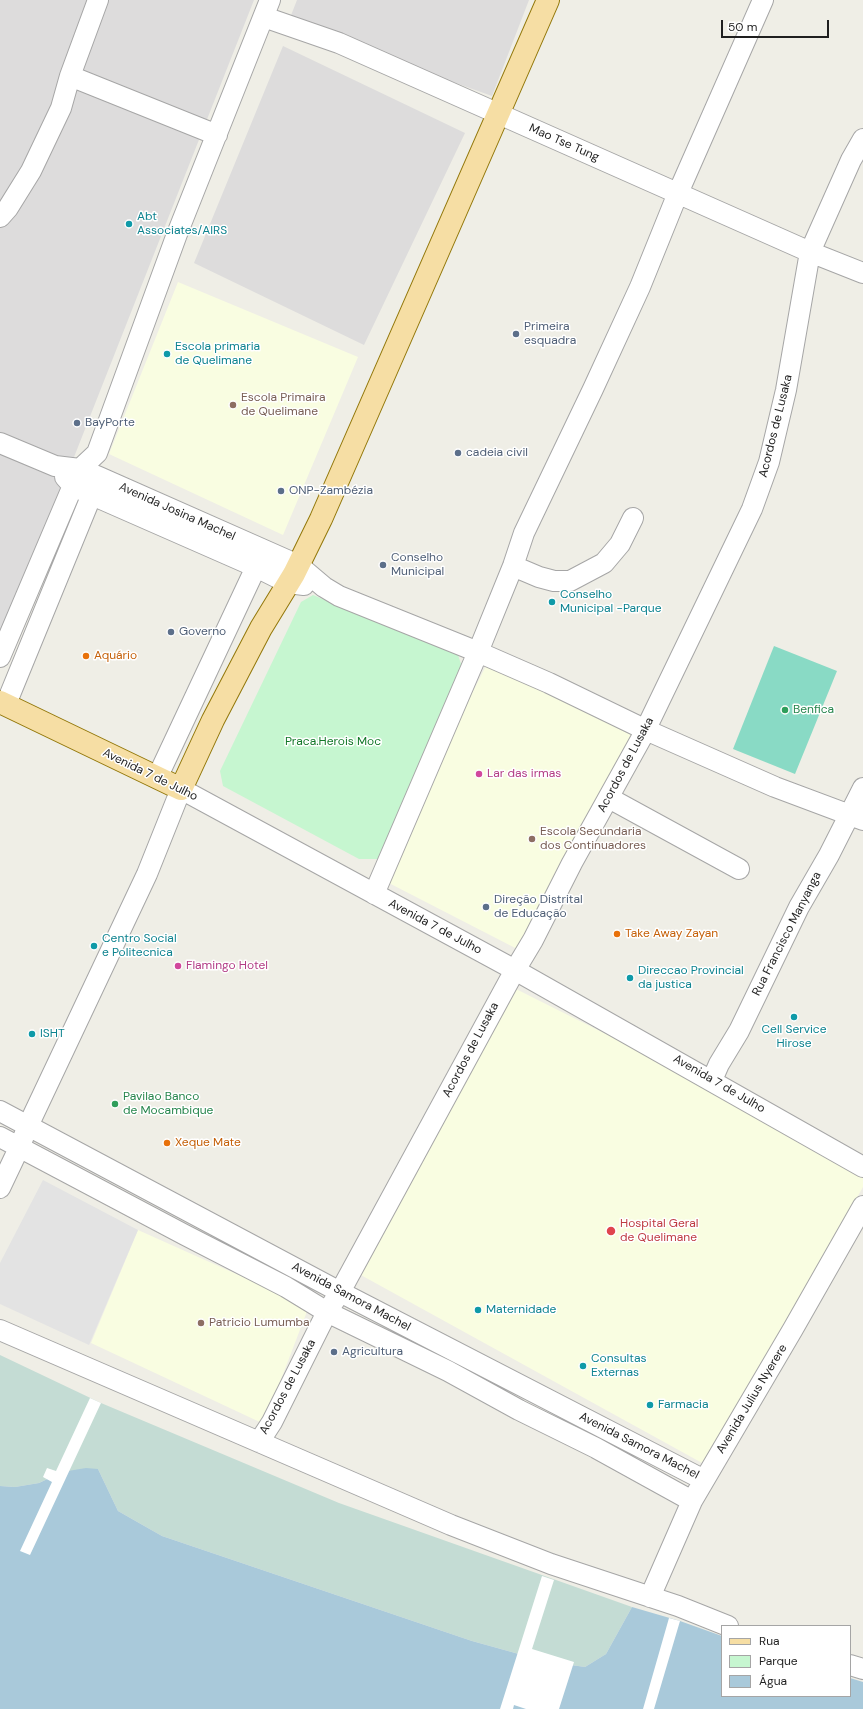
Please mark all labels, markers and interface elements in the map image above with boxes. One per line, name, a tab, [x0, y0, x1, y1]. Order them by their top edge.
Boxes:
scale bar	[723, 12, 831, 38]
text: 50 m	[728, 19, 757, 35]
street label: Mao Tse Tung	[527, 121, 601, 165]
place label: Abt Associates/AIRS	[137, 210, 227, 238]
marker: Abt Associates/AIRS	[124, 219, 134, 229]
place label: Primeira esquadra	[524, 320, 576, 348]
marker: Primeira esquadra	[511, 329, 521, 339]
place label: Escola primaria de Quelimane	[175, 340, 260, 368]
marker: Escola primaria de Quelimane	[162, 349, 172, 359]
street label: Acordos de Lusaka	[756, 373, 796, 479]
place label: Escola Primaira de Quelimane	[241, 391, 326, 419]
marker: Escola Primaira de Quelimane	[228, 400, 238, 410]
place label: BayPorte	[85, 416, 135, 430]
marker: BayPorte	[72, 418, 82, 428]
place label: cadeia civil	[466, 446, 528, 460]
marker: cadeia civil	[453, 448, 463, 458]
street label: Avenida Josina Machel	[117, 480, 237, 544]
place label: ONP-Zambézia	[289, 484, 373, 498]
marker: ONP-Zambézia	[276, 486, 286, 496]
place label: Conselho Municipal	[391, 551, 444, 579]
marker: Conselho Municipal	[378, 560, 388, 570]
place label: Conselho Municipal -Parque	[560, 588, 662, 616]
marker: Conselho Municipal -Parque	[547, 597, 557, 607]
place label: Governo	[179, 625, 226, 639]
marker: Governo	[166, 627, 176, 637]
place label: Aquário	[94, 649, 137, 663]
marker: Aquário	[81, 651, 91, 661]
place label: Benfica	[793, 703, 834, 717]
marker: Benfica	[780, 705, 790, 715]
street label: Acordos de Lusaka	[595, 715, 657, 815]
park label: Praca.Herois Moc	[285, 735, 381, 749]
street label: Avenida 7 de Julho	[100, 746, 200, 804]
place label: Lar das irmas	[487, 767, 561, 781]
marker: Lar das irmas	[474, 769, 484, 779]
place label: Escola Secundaria dos Continuadores	[540, 825, 646, 853]
marker: Escola Secundaria dos Continuadores	[527, 834, 537, 844]
street label: Rua Francisco Manyanga	[749, 870, 825, 998]
place label: Direção Distrital de Educação	[494, 893, 583, 921]
street label: Avenida 7 de Julho	[386, 896, 484, 958]
marker: Direção Distrital de Educação	[481, 902, 491, 912]
place label: Take Away Zayan	[625, 927, 718, 941]
marker: Take Away Zayan	[612, 929, 622, 939]
place label: Centro Social e Politecnica	[102, 932, 177, 960]
marker: Centro Social e Politecnica	[89, 941, 99, 951]
place label: Flamingo Hotel	[186, 959, 268, 973]
marker: Flamingo Hotel	[173, 961, 183, 971]
place label: Direccao Provincial da justica	[638, 964, 744, 992]
marker: Direccao Provincial da justica	[625, 973, 635, 983]
street label: Acordos de Lusaka	[440, 1000, 502, 1100]
marker: Cell Service Hirose	[789, 1012, 799, 1022]
place label: Cell Service Hirose	[761, 1023, 827, 1051]
place label: ISHT	[40, 1027, 65, 1041]
marker: ISHT	[27, 1029, 37, 1039]
street label: Avenida 7 de Julho	[670, 1052, 768, 1116]
place label: Pavilao Banco de Mocambique	[123, 1090, 213, 1118]
marker: Pavilao Banco de Mocambique	[110, 1099, 120, 1109]
place label: Xeque Mate	[175, 1136, 241, 1150]
marker: Xeque Mate	[162, 1138, 172, 1148]
place label: Hospital Geral de Quelimane	[620, 1217, 698, 1245]
marker: Hospital Geral de Quelimane	[605, 1225, 617, 1237]
street label: Avenida Samora Machel	[289, 1260, 413, 1334]
place label: Maternidade	[486, 1303, 556, 1317]
marker: Maternidade	[473, 1305, 483, 1315]
place label: Patricio Lumumba	[209, 1316, 310, 1330]
marker: Patricio Lumumba	[196, 1318, 206, 1328]
street label: Acordos de Lusaka	[257, 1337, 319, 1437]
street label: Avenida Julius Nyerere	[714, 1342, 790, 1456]
place label: Agricultura	[342, 1345, 403, 1359]
marker: Agricultura	[329, 1347, 339, 1357]
place label: Consultas Externas	[591, 1352, 646, 1380]
marker: Consultas Externas	[578, 1361, 588, 1371]
place label: Farmacia	[658, 1398, 708, 1412]
marker: Farmacia	[645, 1400, 655, 1410]
street label: Avenida Samora Machel	[577, 1409, 701, 1483]
legend	[721, 1625, 851, 1697]
text: Rua	[759, 1633, 780, 1649]
text: Parque	[759, 1653, 798, 1669]
text: Água	[759, 1673, 787, 1689]

